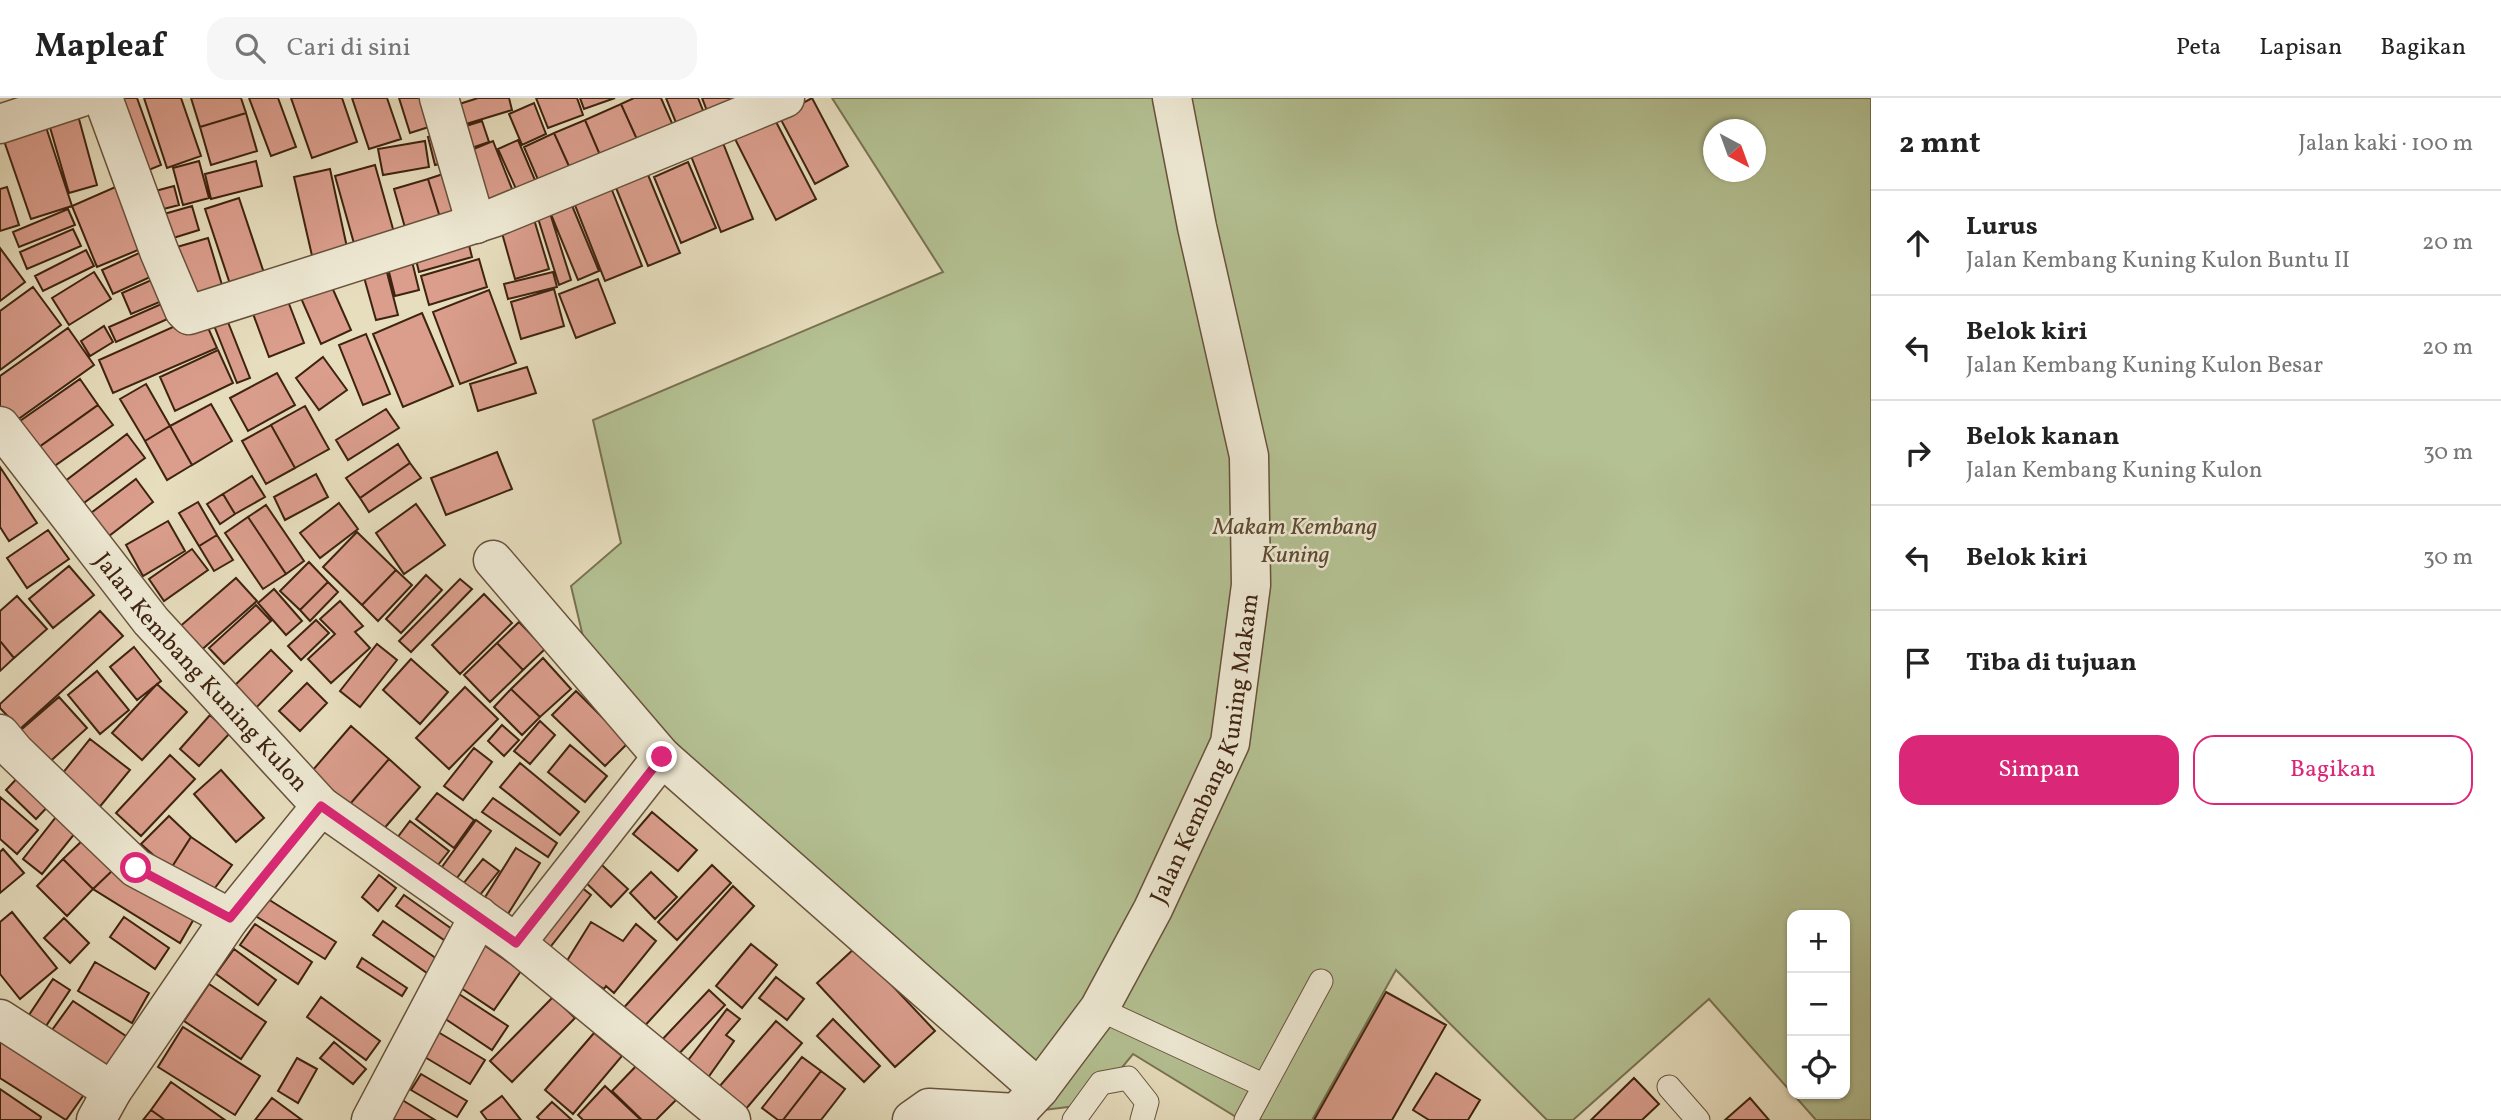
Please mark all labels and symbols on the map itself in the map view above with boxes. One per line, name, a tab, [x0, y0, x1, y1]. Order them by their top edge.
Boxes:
north arrow	[1703, 119, 1766, 182]
park label: Makam Kembang Kuning	[1212, 511, 1378, 573]
street label: Jalan Kembang Kuning Kulon	[85, 546, 315, 800]
street label: Jalan Kembang Kuning Makam	[1143, 591, 1269, 910]
route end	[646, 741, 677, 772]
route start	[120, 852, 151, 883]

